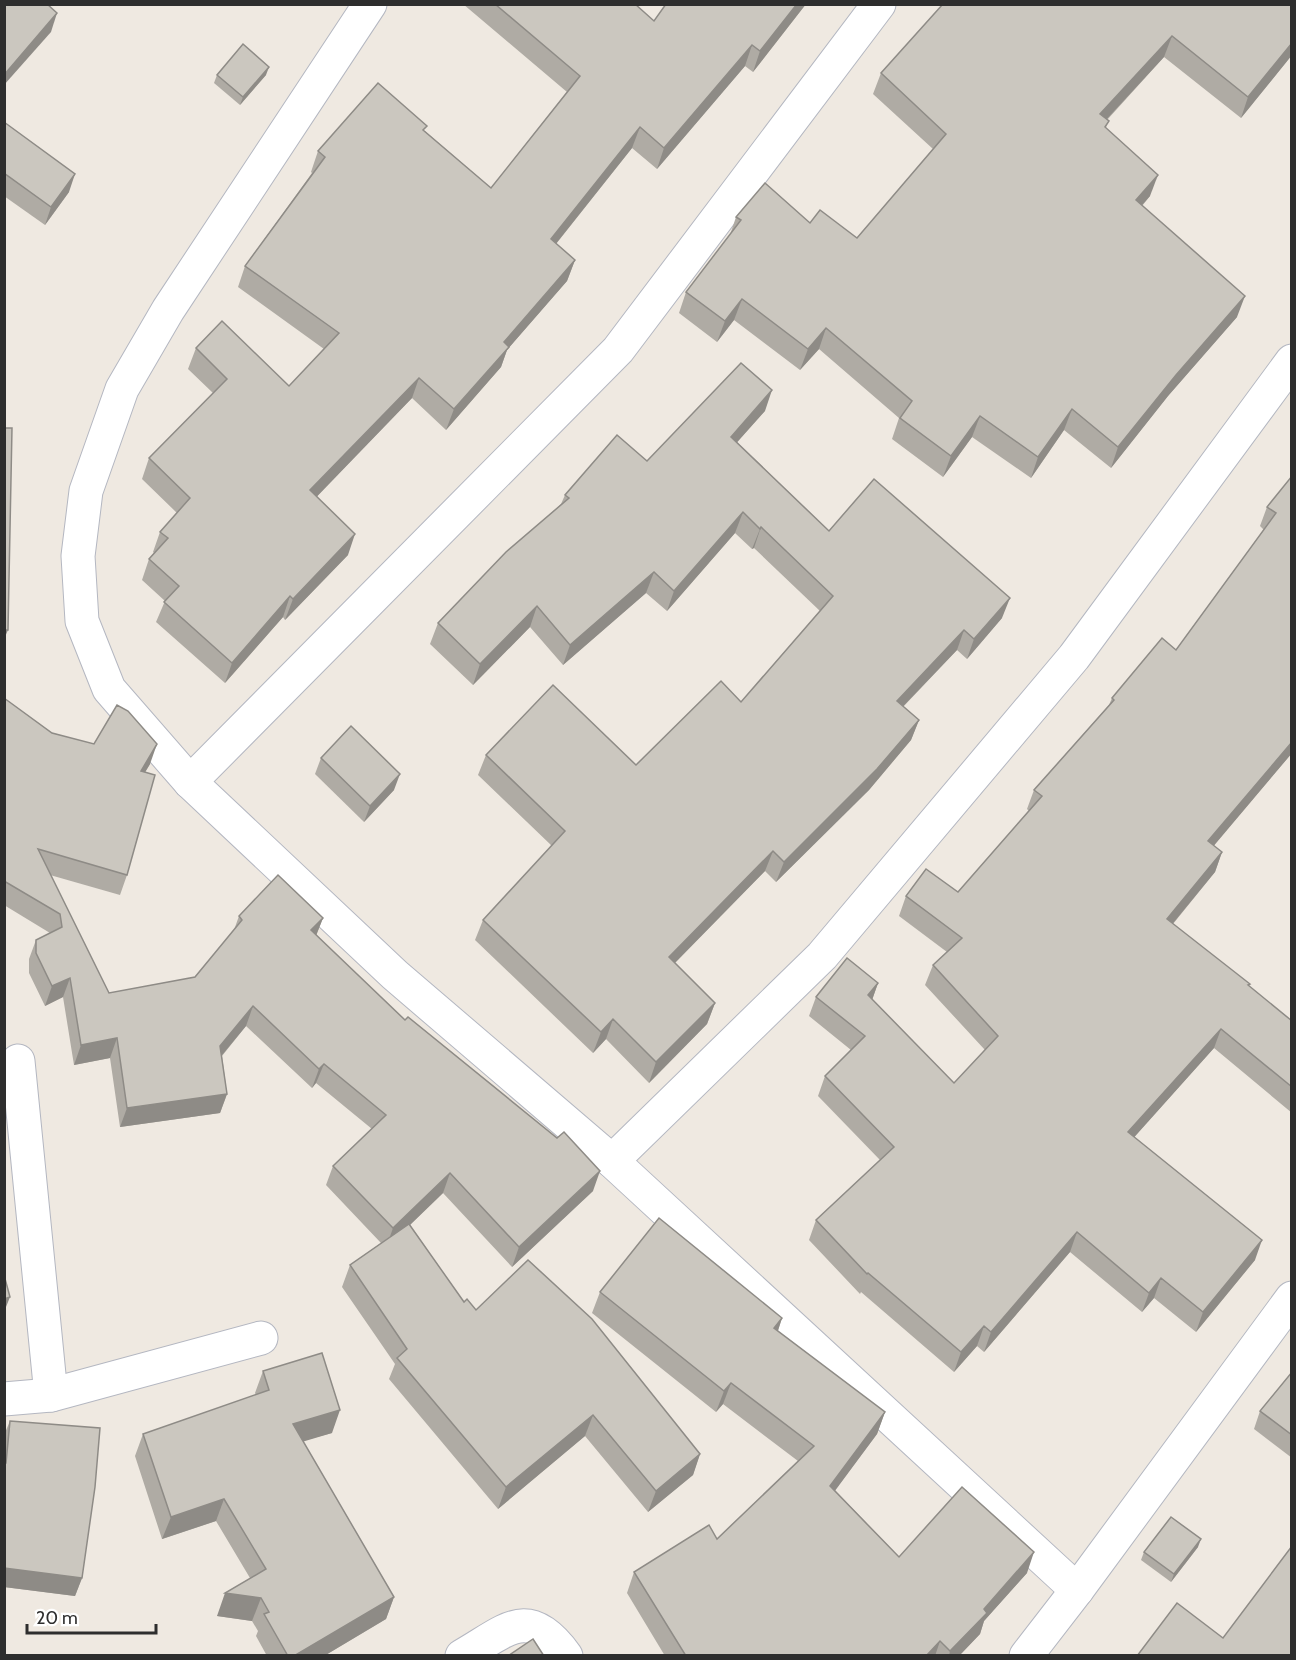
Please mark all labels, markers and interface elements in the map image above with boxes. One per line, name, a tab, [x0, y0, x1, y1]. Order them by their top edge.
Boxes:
scale bar	[27, 1597, 156, 1635]
text: 20 m	[36, 1607, 78, 1629]

